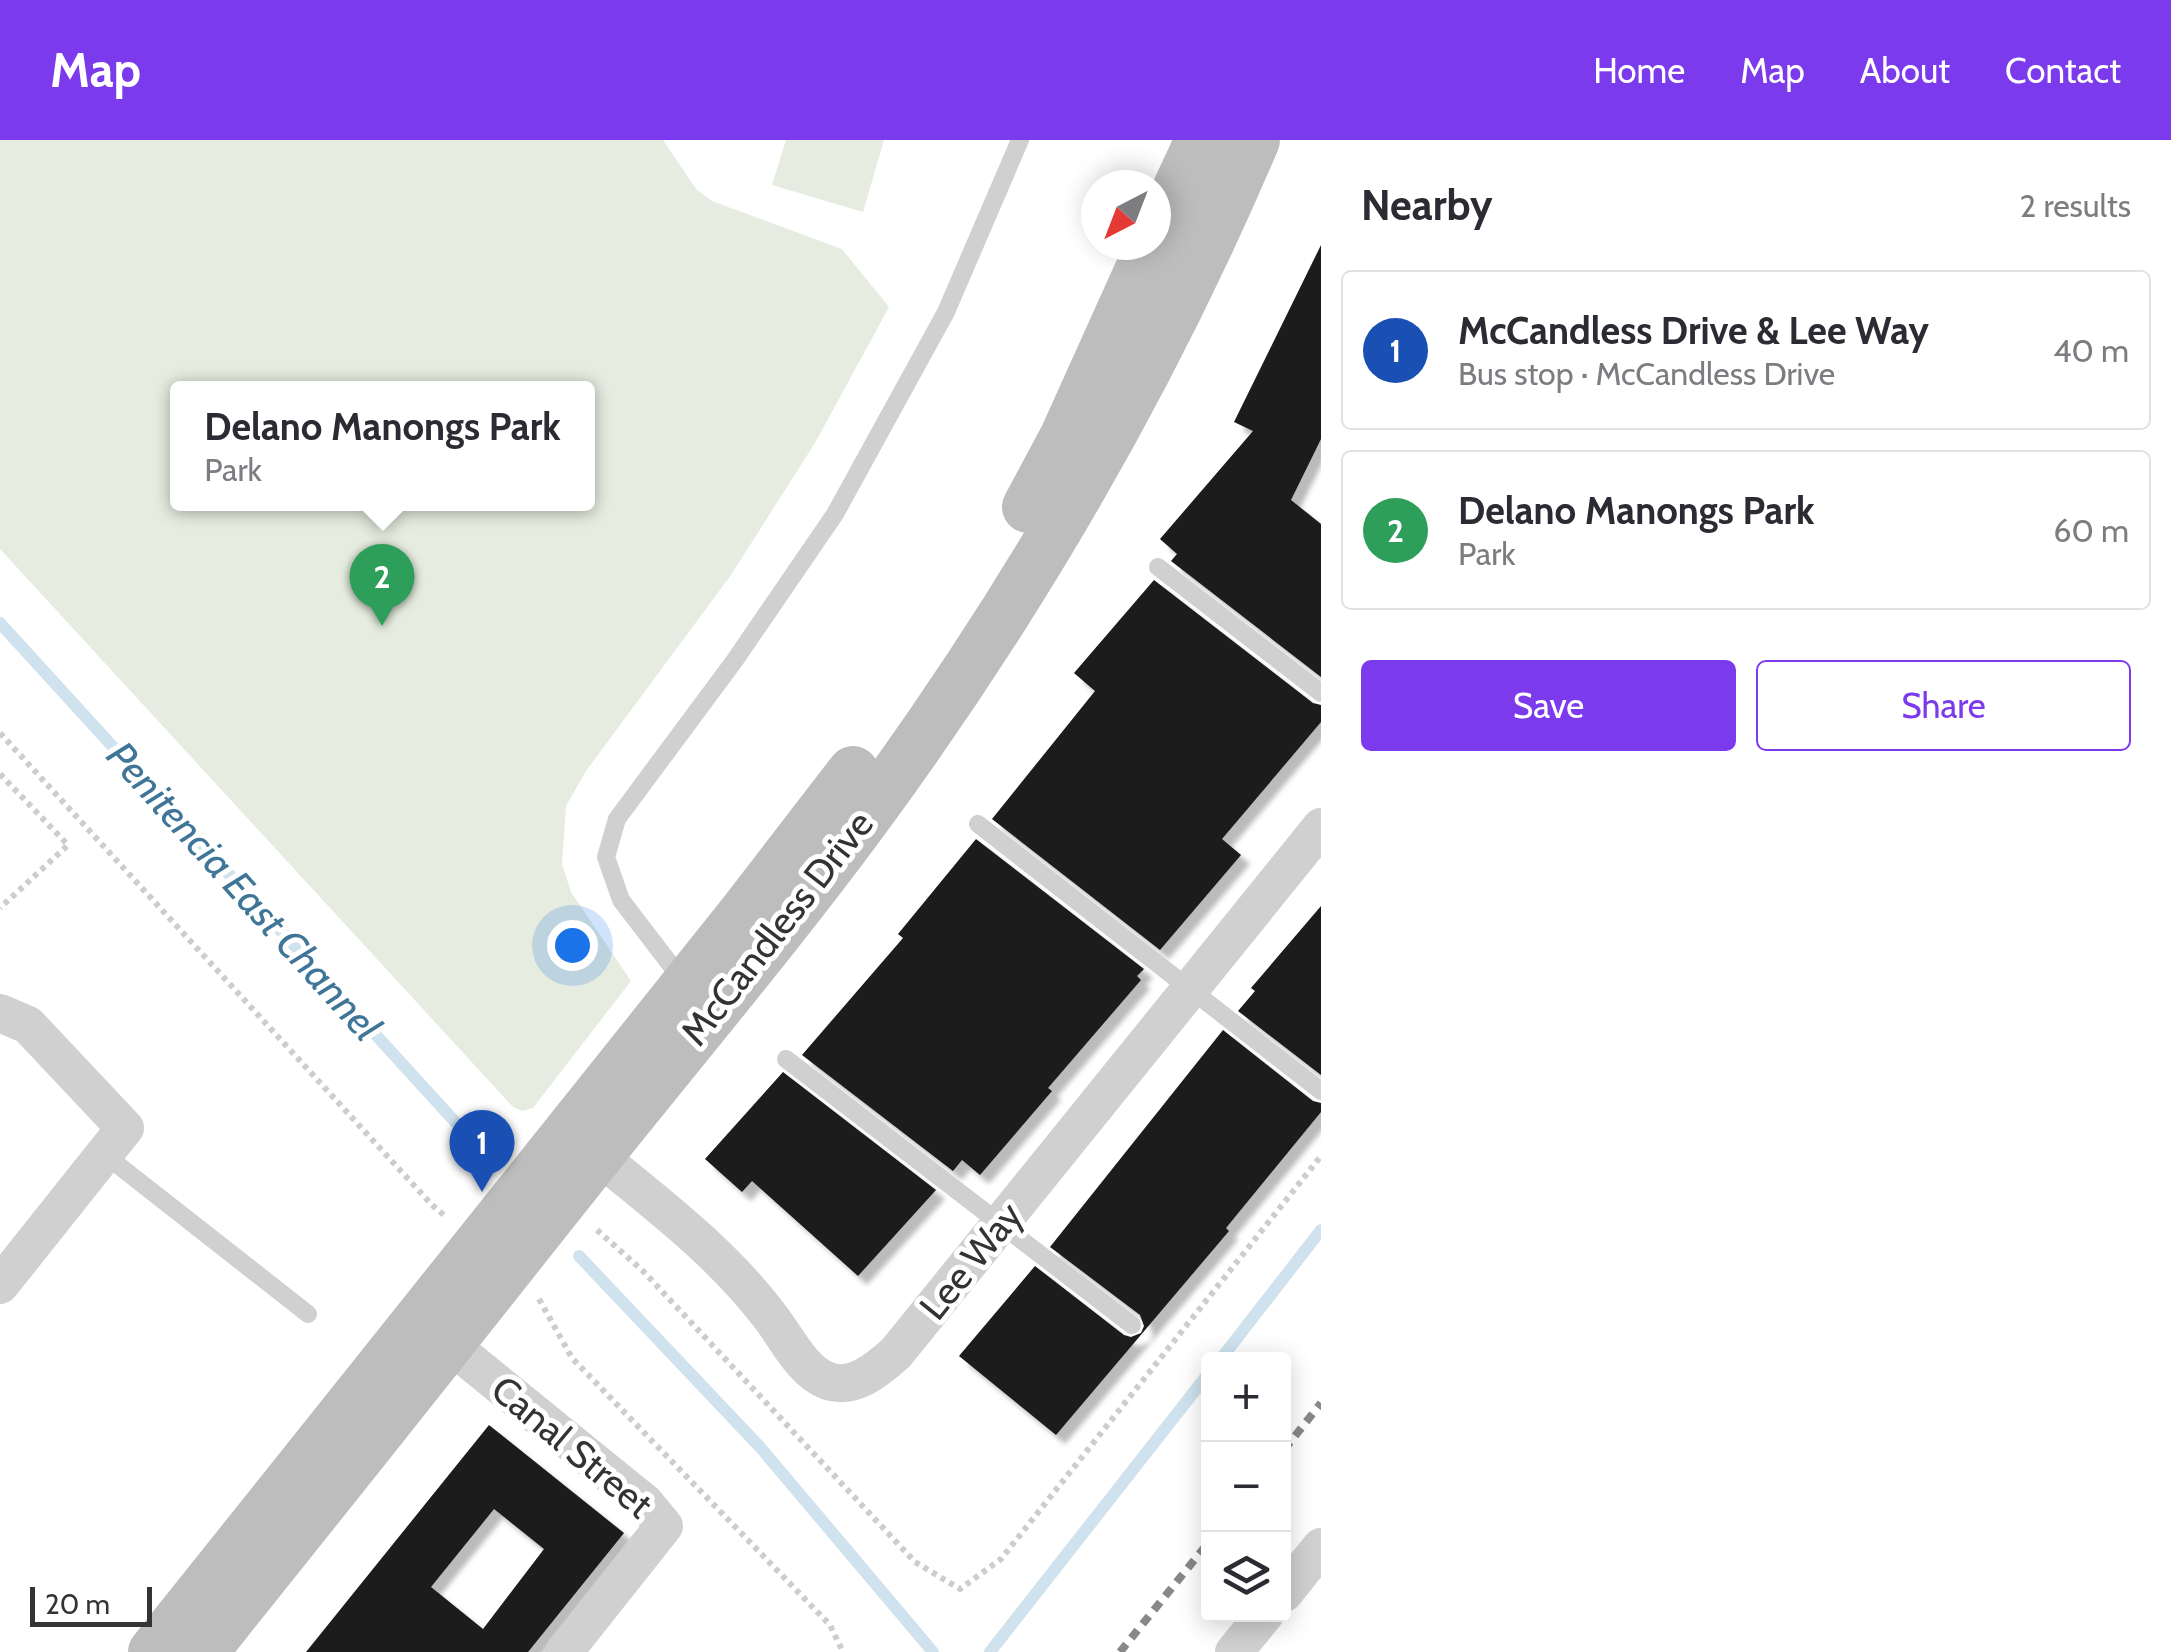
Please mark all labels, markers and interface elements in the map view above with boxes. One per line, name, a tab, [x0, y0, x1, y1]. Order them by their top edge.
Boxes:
text: Map	[50, 41, 141, 99]
text: Home	[1593, 49, 1685, 92]
text: Map	[1740, 49, 1805, 92]
text: About	[1860, 49, 1950, 92]
text: Contact	[2005, 49, 2121, 92]
north arrow	[1081, 170, 1171, 260]
text: Nearby	[1361, 179, 1493, 231]
text: 2 results	[2020, 186, 2131, 225]
text: McCandless Drive & Lee Way	[1458, 307, 1929, 354]
text: 1	[1390, 331, 1401, 370]
text: 40 m	[2053, 331, 2129, 370]
text: Bus stop · McCandless Drive	[1458, 354, 1835, 393]
popup	[170, 381, 595, 511]
text: Delano Manongs Park	[204, 403, 561, 450]
text: Park	[204, 450, 262, 489]
text: Delano Manongs Park	[1458, 487, 1814, 534]
text: 2	[1387, 511, 1404, 550]
text: 60 m	[2053, 511, 2129, 550]
text: Park	[1458, 534, 1516, 573]
pin: 2	[350, 544, 414, 626]
button: Save	[1361, 660, 1736, 751]
button: Share	[1756, 660, 2131, 751]
water label: Penitencia East Channel	[97, 731, 392, 1051]
street label: McCandless Drive	[670, 801, 883, 1054]
your location	[547, 920, 598, 971]
pin: 1	[450, 1110, 514, 1192]
street label: Lee Way	[909, 1193, 1032, 1329]
map controls	[1201, 1352, 1291, 1622]
button: +	[1201, 1352, 1291, 1442]
street label: Canal Street	[482, 1366, 663, 1528]
button: −	[1201, 1442, 1291, 1532]
button: layers	[1201, 1532, 1291, 1622]
scale bar	[30, 1582, 152, 1626]
text: 20 m	[45, 1587, 110, 1621]

